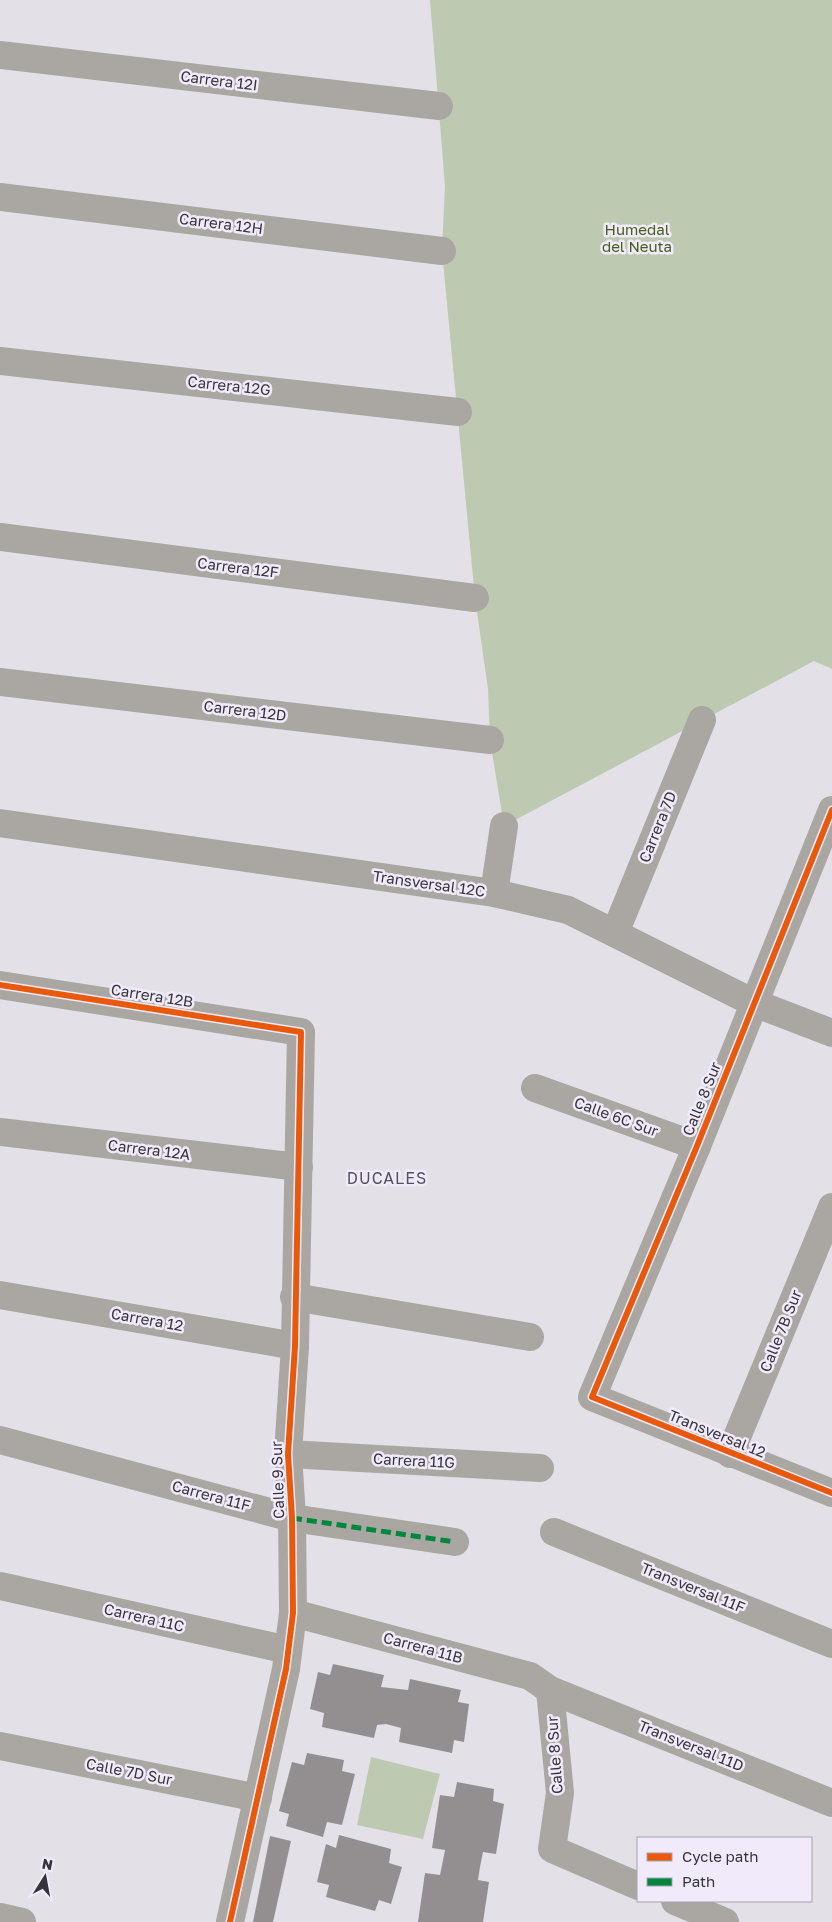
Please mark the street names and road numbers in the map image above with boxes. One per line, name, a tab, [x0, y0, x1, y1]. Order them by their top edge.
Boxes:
street label: Carrera 12I	[180, 66, 259, 94]
street label: Carrera 12H	[178, 209, 264, 237]
street label: Carrera 12G	[187, 372, 272, 398]
street label: Carrera 12F	[196, 553, 280, 581]
street label: Carrera 12D	[203, 696, 288, 724]
street label: Carrera 7D	[635, 788, 680, 865]
street label: Transversal 12C	[372, 866, 486, 900]
street label: Carrera 12B	[110, 980, 194, 1010]
street label: Calle 8 Sur	[678, 1059, 724, 1138]
street label: Calle 6C Sur	[572, 1093, 661, 1140]
street label: Carrera 12A	[107, 1135, 191, 1163]
street label: Calle 7B Sur	[755, 1287, 805, 1374]
street label: Carrera 12	[110, 1304, 185, 1334]
street label: Transversal 12	[666, 1405, 768, 1461]
street label: Calle 9 Sur	[267, 1441, 287, 1519]
street label: Carrera 11G	[373, 1449, 455, 1471]
street label: Carrera 11F	[170, 1476, 252, 1514]
street label: Transversal 11F	[639, 1558, 748, 1616]
street label: Carrera 11C	[102, 1599, 186, 1635]
street label: Carrera 11B	[382, 1628, 465, 1666]
street label: Calle 8 Sur	[542, 1715, 566, 1795]
street label: Transversal 11D	[636, 1716, 747, 1774]
street label: Calle 7D Sur	[85, 1754, 174, 1788]

